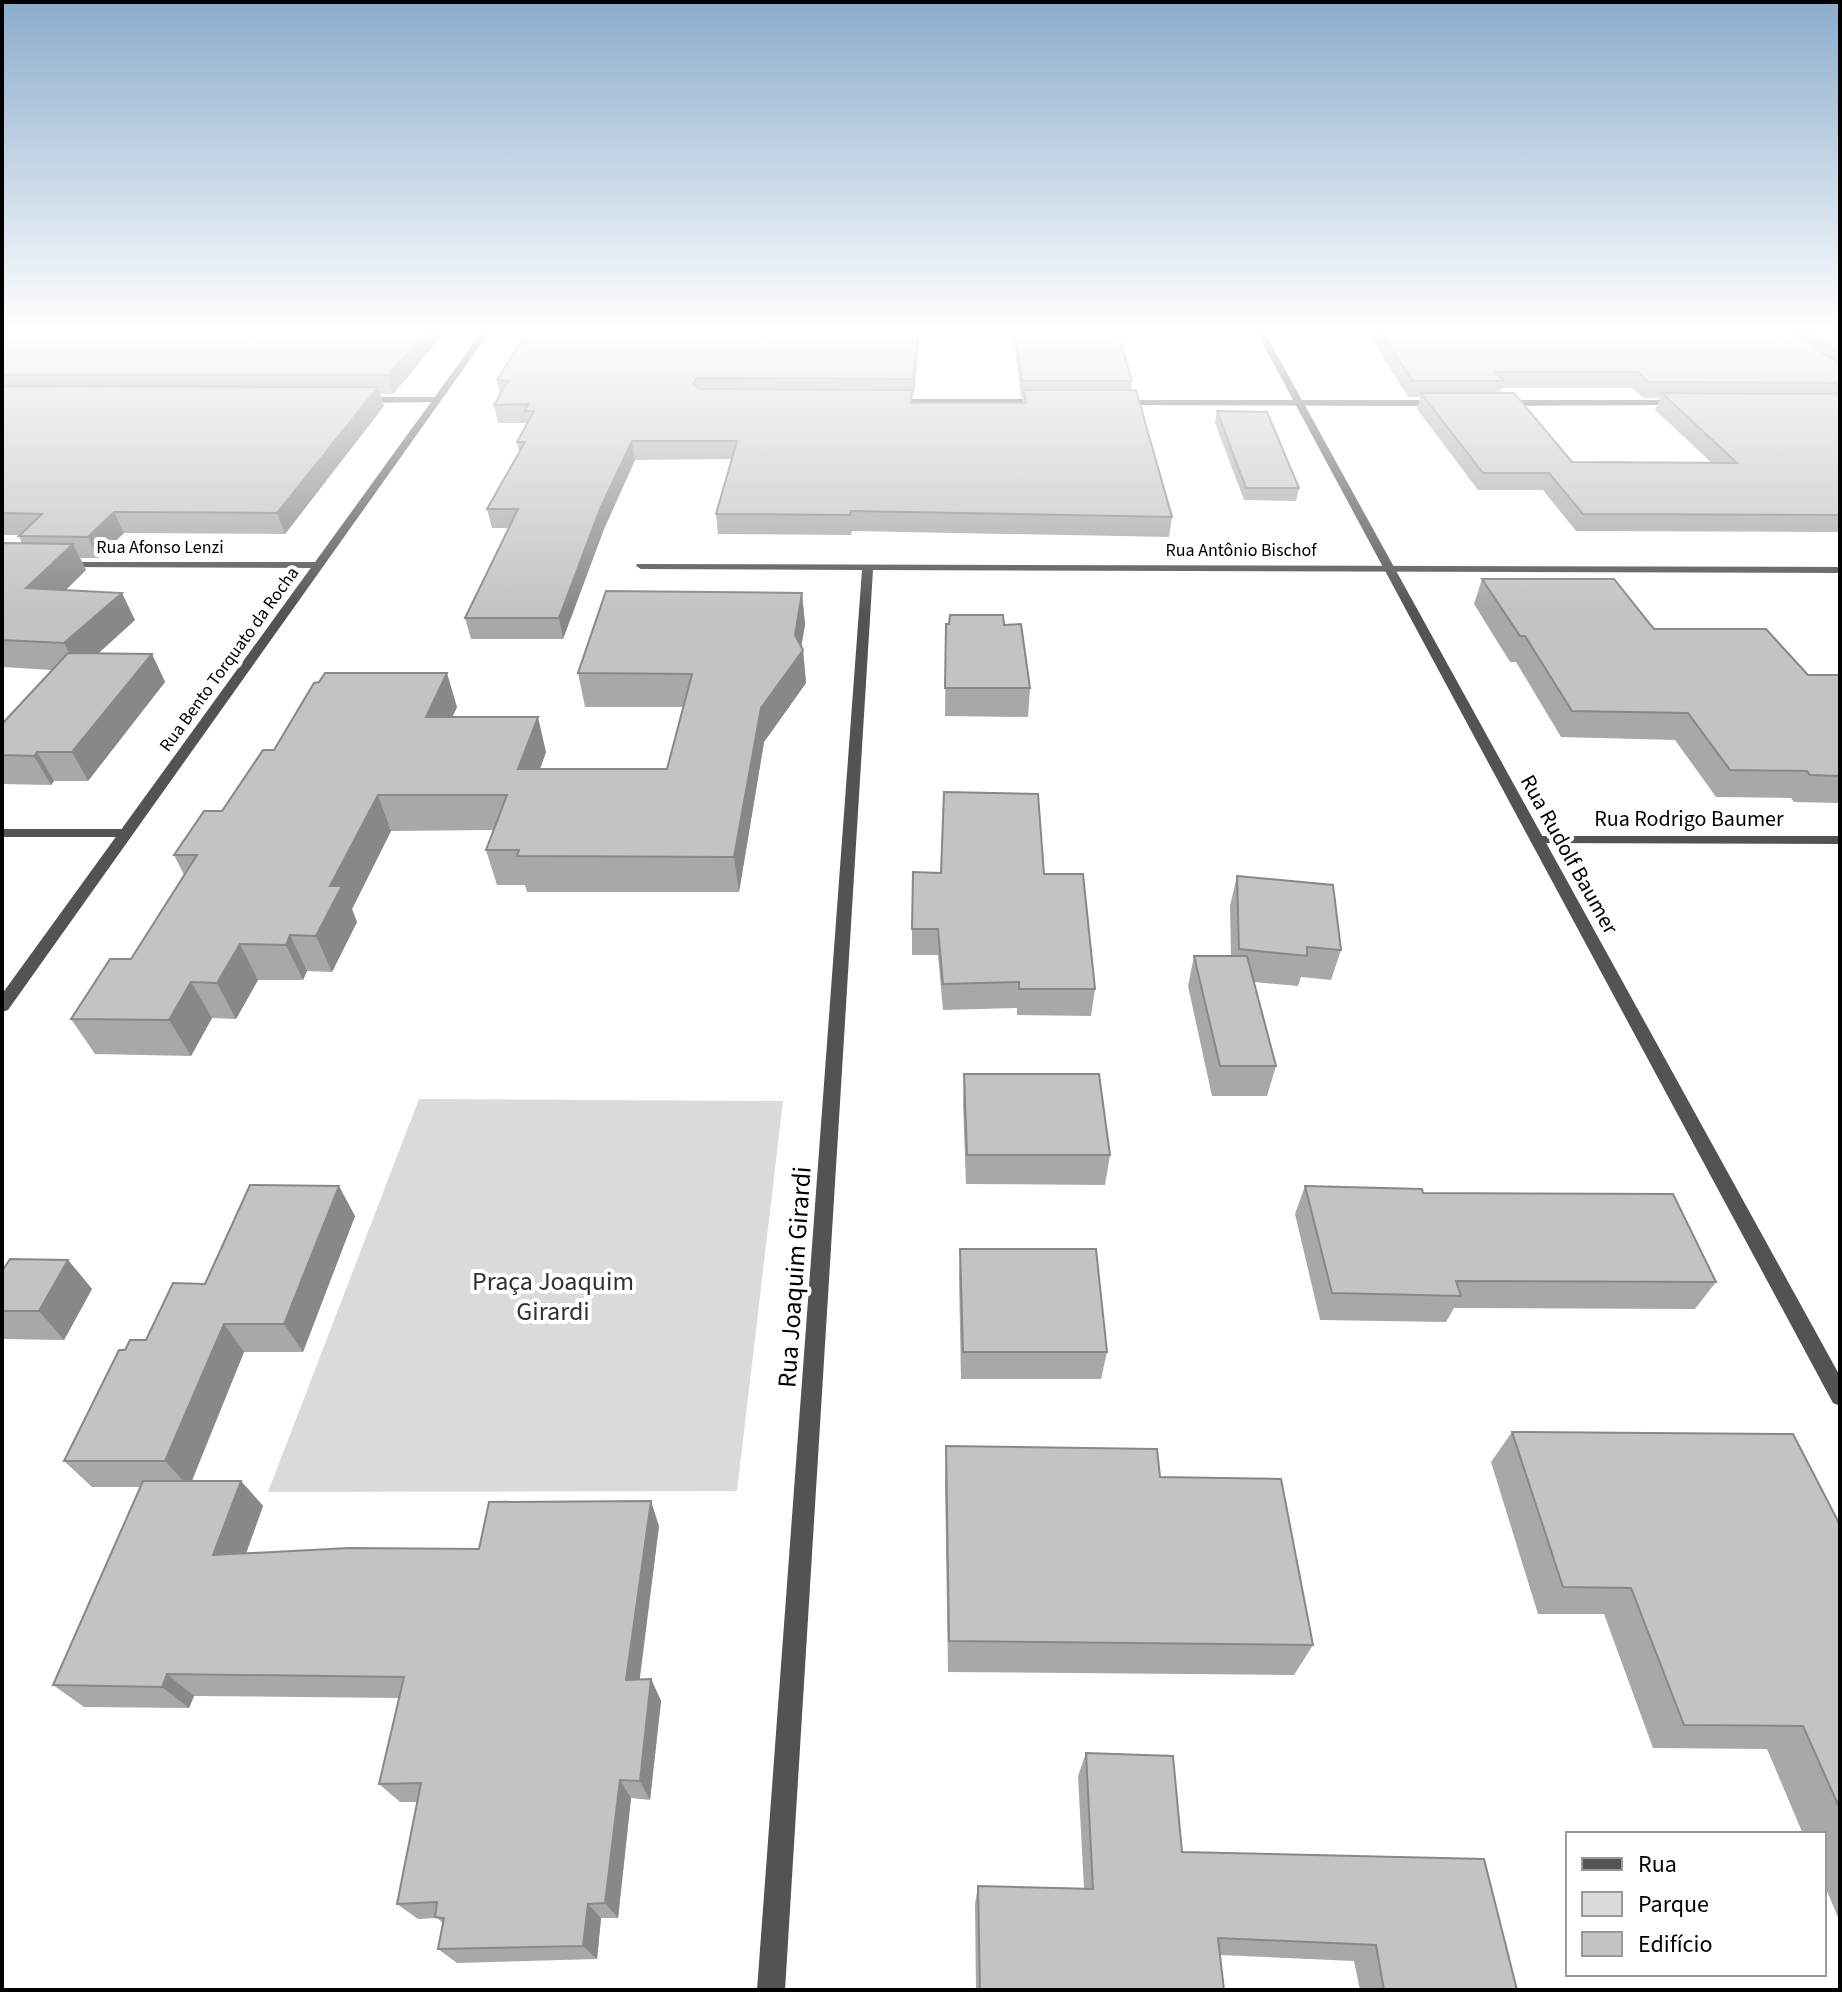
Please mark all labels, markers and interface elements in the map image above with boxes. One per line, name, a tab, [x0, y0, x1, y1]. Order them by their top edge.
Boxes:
street label: Rua Afonso Lenzi	[96, 535, 224, 560]
street label: Rua Antônio Bischof	[1165, 538, 1317, 563]
street label: Rua Bento Torquato da Rocha	[154, 562, 305, 757]
street label: Rua Rudolf Baumer	[1512, 769, 1626, 940]
street label: Rua Rodrigo Baumer	[1594, 803, 1784, 835]
street label: Rua Joaquim Girardi	[768, 1165, 821, 1389]
park label: Praça Joaquim Girardi	[472, 1263, 634, 1330]
legend	[1566, 1832, 1826, 1976]
text: Rua	[1638, 1847, 1677, 1882]
text: Parque	[1638, 1887, 1709, 1922]
text: Edifício	[1638, 1927, 1712, 1962]

